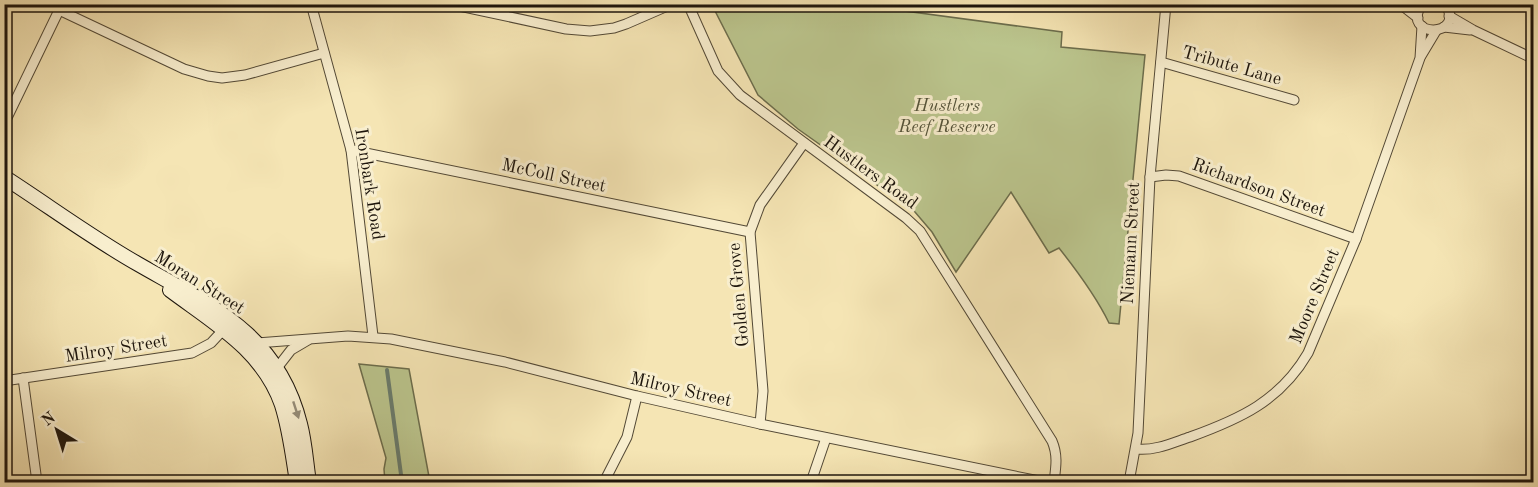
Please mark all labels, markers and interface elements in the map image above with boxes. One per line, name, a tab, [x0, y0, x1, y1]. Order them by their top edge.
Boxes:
street label: Tribute Lane	[1180, 43, 1283, 89]
park label: Hustlers Reef Reserve	[897, 97, 996, 136]
street label: Ironbark Road	[351, 127, 387, 241]
street label: Hustlers Road	[820, 133, 921, 213]
street label: Richardson Street	[1190, 155, 1328, 220]
street label: McColl Street	[500, 156, 608, 196]
street label: Niemann Street	[1119, 181, 1143, 305]
street label: Golden Grove	[725, 242, 753, 348]
street label: Moore Street	[1287, 246, 1343, 347]
street label: Moran Street	[151, 248, 248, 318]
street label: Milroy Street	[64, 332, 169, 366]
street label: Milroy Street	[628, 370, 733, 410]
north arrow	[27, 400, 87, 460]
one-way arrow	[292, 401, 301, 419]
text: N	[39, 409, 59, 430]

